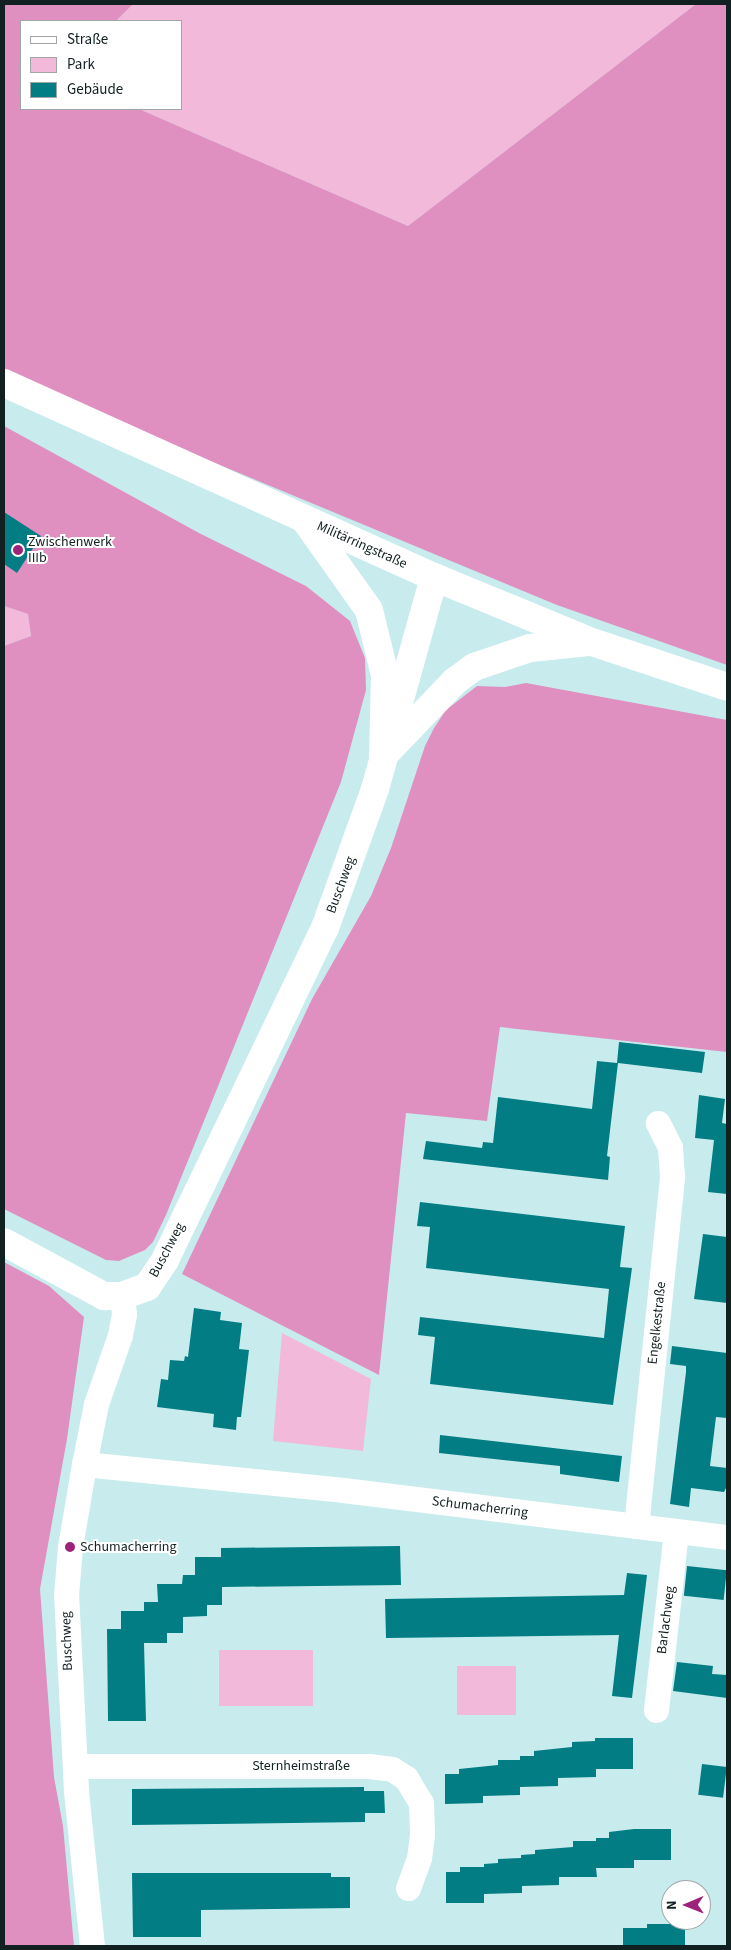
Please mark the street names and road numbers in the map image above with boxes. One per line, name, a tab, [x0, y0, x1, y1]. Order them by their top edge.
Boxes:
street label: Militärringstraße	[314, 518, 410, 572]
street label: Buschweg	[323, 854, 359, 916]
street label: Buschweg	[146, 1220, 188, 1280]
street label: Engelkestraße	[644, 1281, 670, 1365]
street label: Schumacherring	[431, 1493, 529, 1521]
street label: Barlachweg	[653, 1585, 679, 1655]
street label: Buschweg	[58, 1611, 76, 1671]
street label: Sternheimstraße	[252, 1758, 350, 1774]

